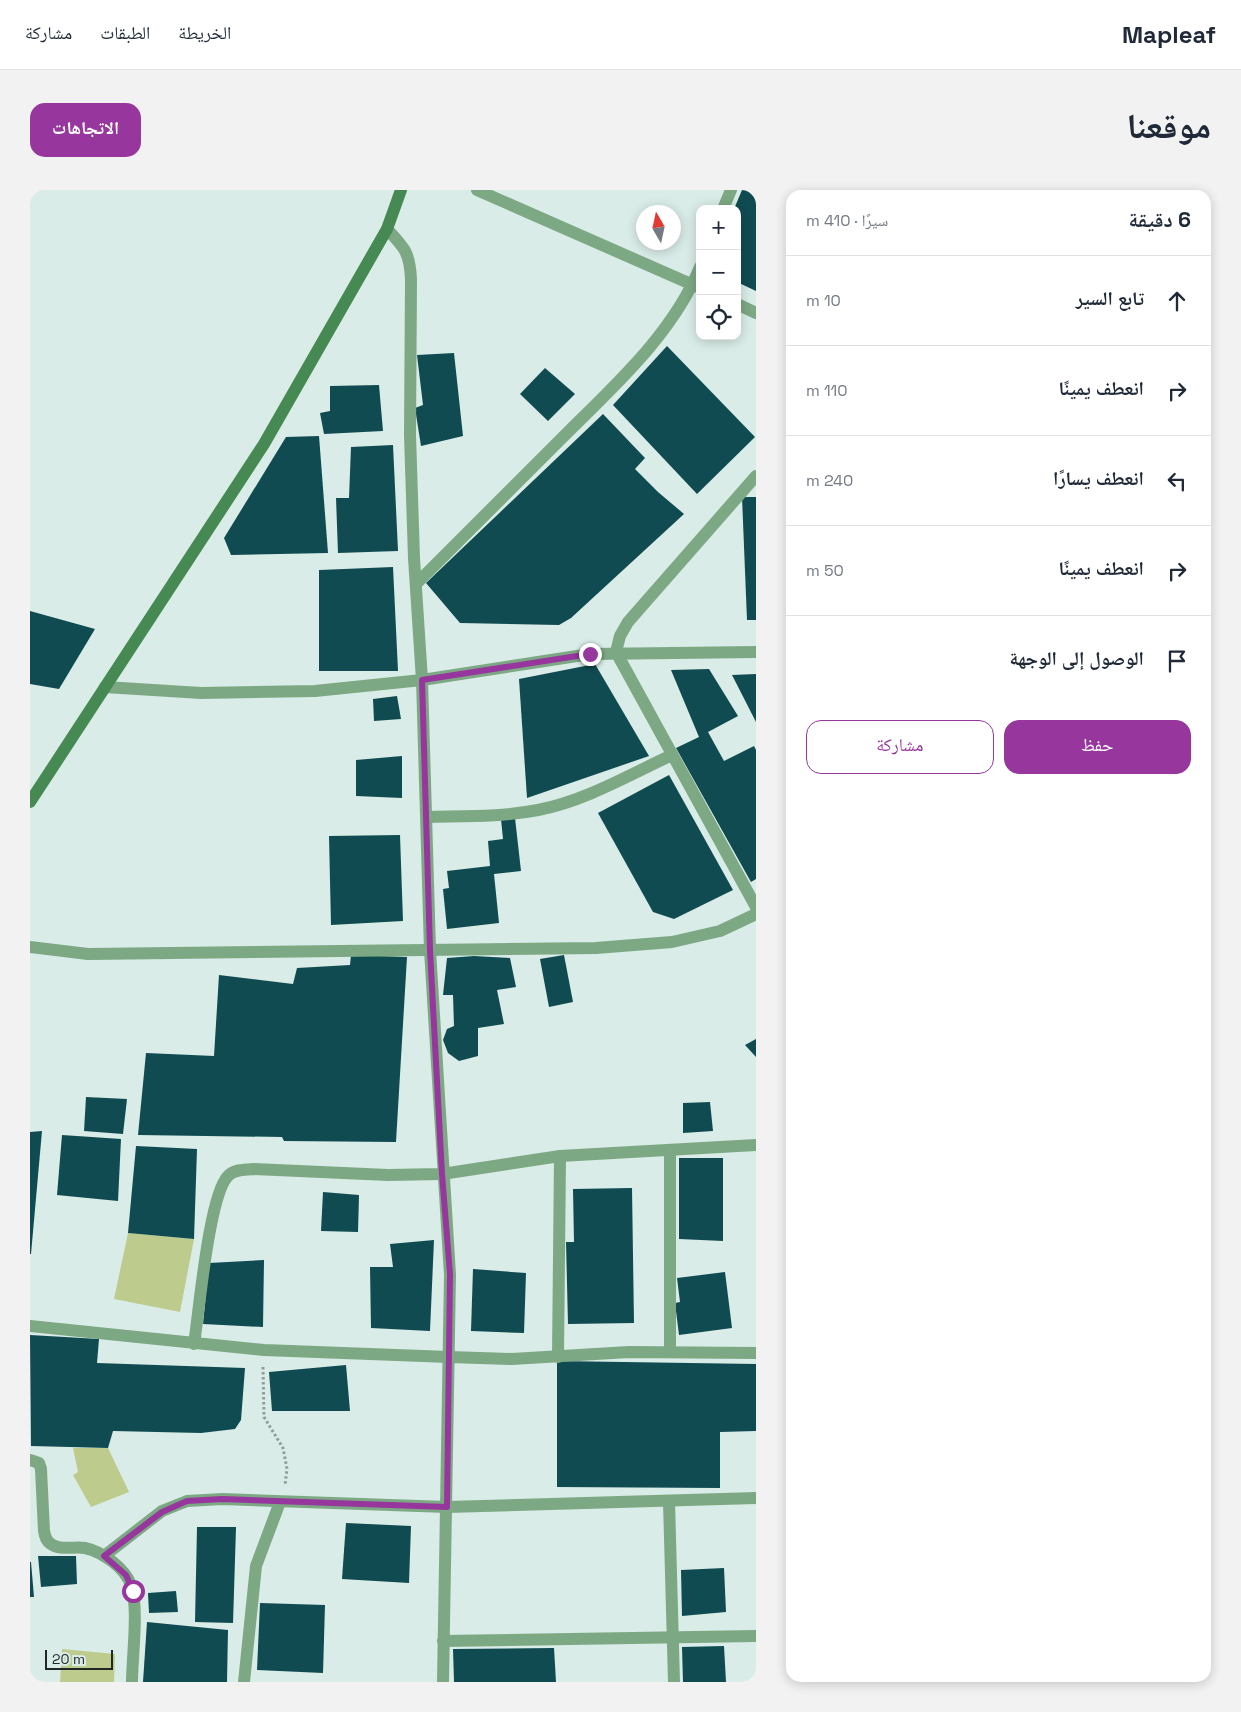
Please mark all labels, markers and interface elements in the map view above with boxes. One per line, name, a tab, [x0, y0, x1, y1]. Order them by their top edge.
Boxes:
text: Mapleaf	[1122, 19, 1216, 50]
text: مشاركة	[25, 21, 72, 44]
text: الطبقات	[100, 21, 150, 44]
text: الخريطة	[178, 21, 231, 44]
button: الاتجاهات	[30, 103, 141, 157]
text: موقعنا	[1126, 104, 1211, 148]
north arrow	[636, 205, 681, 250]
map controls	[696, 205, 741, 340]
button: +	[696, 205, 741, 250]
text: 6 دقيقة	[1129, 206, 1191, 233]
text: سيرًا · 410 m	[806, 210, 888, 231]
button: −	[696, 250, 741, 295]
text: تابع السير	[1076, 286, 1144, 311]
icon: ahead	[1163, 287, 1191, 315]
text: 10 m	[806, 290, 841, 311]
button: locate	[696, 295, 741, 340]
text: انعطف يمينًا	[1059, 376, 1144, 401]
icon: right	[1163, 377, 1191, 405]
text: 110 m	[806, 380, 848, 401]
text: انعطف يسارًا	[1053, 466, 1144, 491]
icon: left	[1163, 467, 1191, 495]
text: 240 m	[806, 470, 853, 491]
text: انعطف يمينًا	[1059, 556, 1144, 581]
icon: right	[1163, 557, 1191, 585]
text: 50 m	[806, 560, 844, 581]
route end	[579, 643, 602, 666]
text: الوصول إلى الوجهة	[1009, 646, 1144, 671]
icon: arrive	[1163, 647, 1191, 675]
button: مشاركة	[806, 720, 994, 774]
button: حفظ	[1004, 720, 1191, 774]
route start	[122, 1580, 145, 1603]
scale bar	[45, 1647, 112, 1670]
text: 20 m	[52, 1650, 85, 1668]

